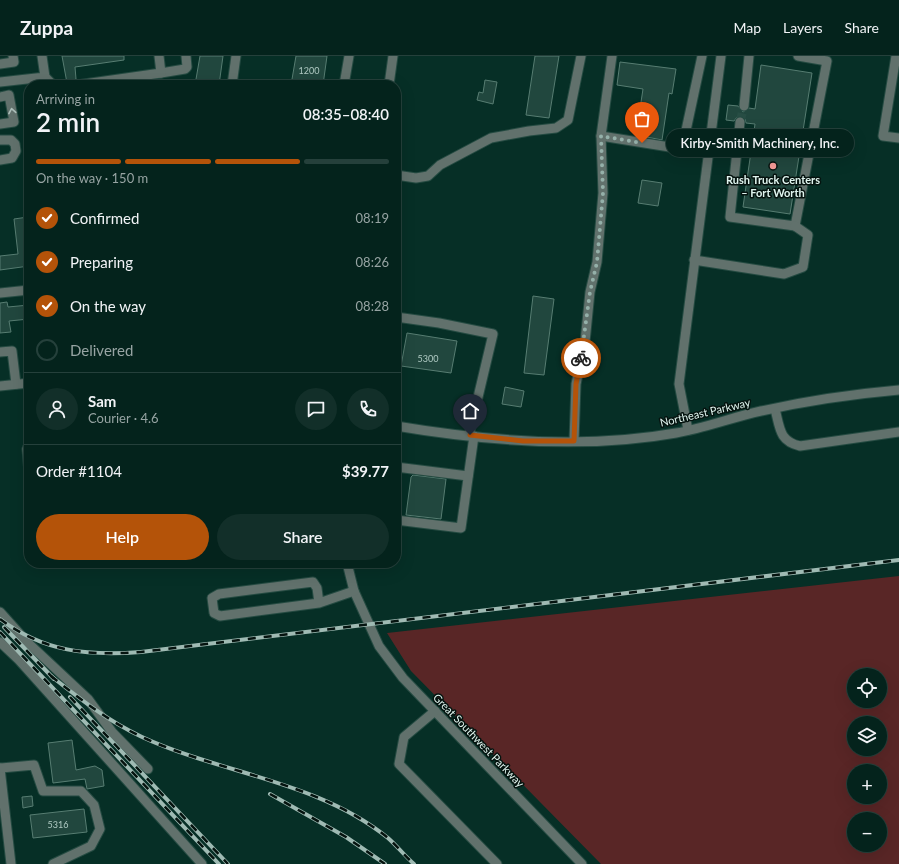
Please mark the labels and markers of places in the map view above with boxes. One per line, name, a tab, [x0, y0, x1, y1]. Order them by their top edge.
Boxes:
pin	[625, 102, 659, 143]
callout: Kirby-Smith Machinery, Inc.	[666, 129, 854, 157]
marker: Rush Truck Centers – Fort Worth	[768, 161, 778, 171]
place label: Rush Truck Centers – Fort Worth	[726, 173, 820, 199]
pin	[453, 394, 487, 435]

